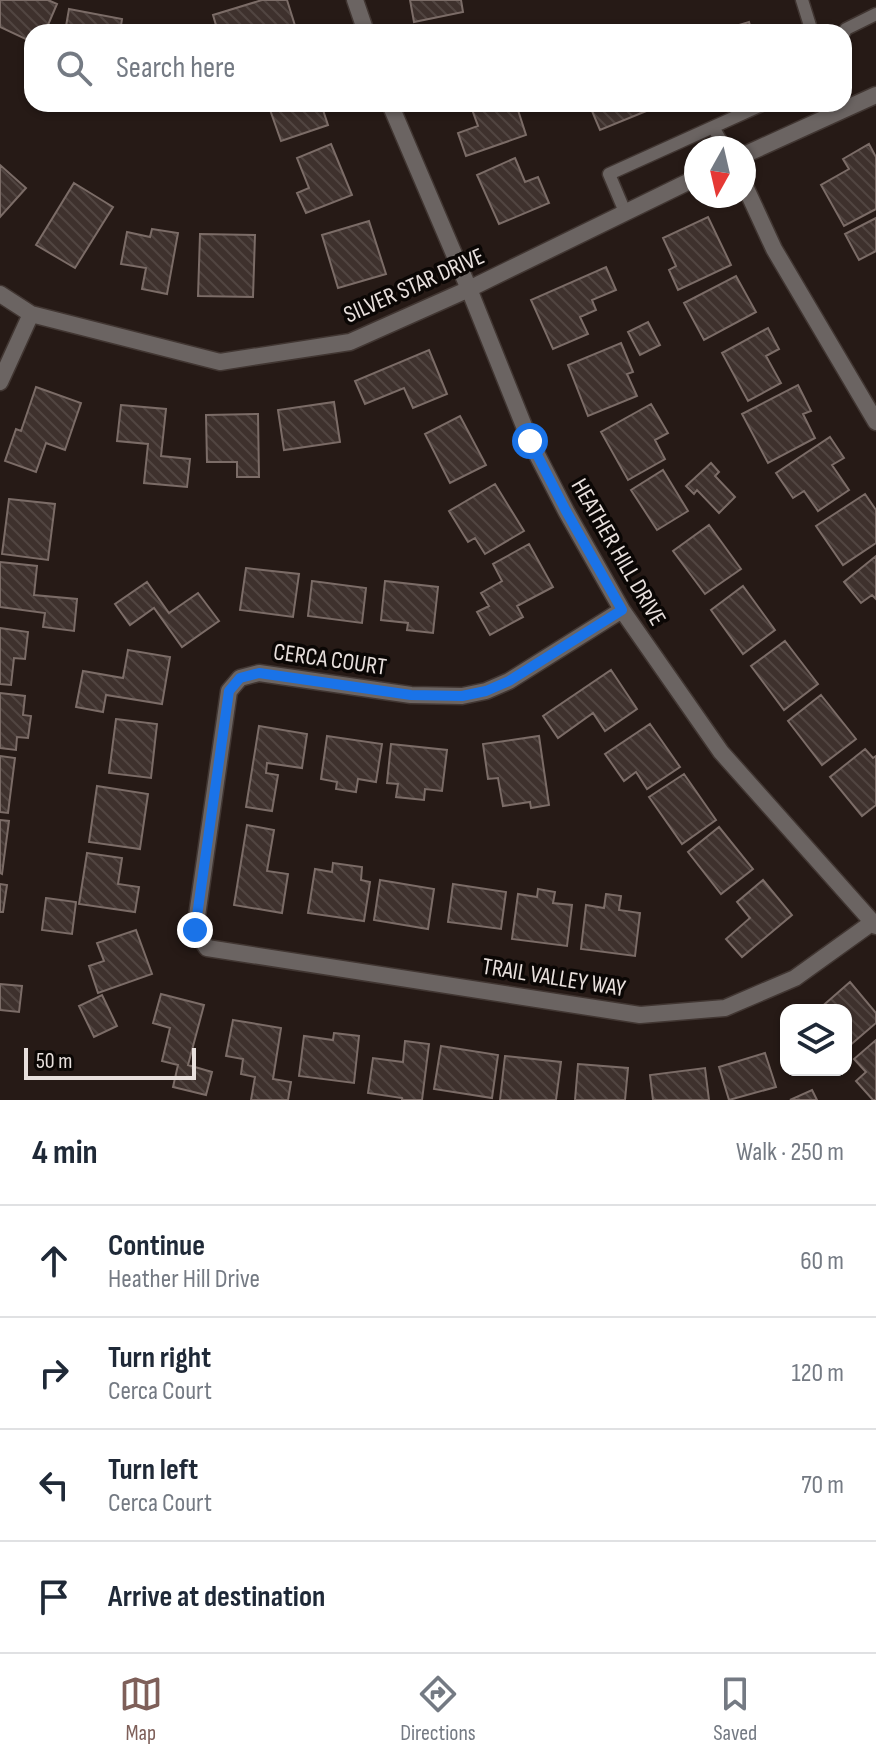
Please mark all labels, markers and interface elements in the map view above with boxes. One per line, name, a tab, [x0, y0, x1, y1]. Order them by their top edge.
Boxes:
search box	[24, 24, 852, 112]
icon: search	[52, 46, 96, 90]
text: Search here	[116, 50, 235, 86]
north arrow	[684, 136, 756, 208]
street label: SILVER STAR DRIVE	[339, 242, 489, 329]
route start	[512, 423, 548, 459]
street label: HEATHER HILL DRIVE	[565, 474, 672, 631]
street label: CERCA COURT	[272, 637, 389, 682]
route end	[177, 912, 213, 948]
street label: TRAIL VALLEY WAY	[480, 952, 628, 1003]
map controls	[780, 1004, 852, 1076]
button: layers	[780, 1004, 852, 1076]
scale bar	[24, 1044, 196, 1080]
text: 50 m	[36, 1048, 72, 1075]
text: 4 min	[32, 1132, 98, 1173]
text: Walk · 250 m	[736, 1137, 844, 1168]
text: Continue	[108, 1228, 205, 1264]
icon: ahead	[32, 1239, 76, 1283]
text: 60 m	[800, 1246, 844, 1277]
text: Heather Hill Drive	[108, 1264, 260, 1295]
text: Turn right	[108, 1340, 211, 1376]
icon: right	[32, 1351, 76, 1395]
text: 120 m	[791, 1358, 844, 1389]
text: Cerca Court	[108, 1376, 212, 1407]
text: Turn left	[108, 1452, 198, 1488]
icon: left	[32, 1463, 76, 1507]
text: 70 m	[801, 1470, 844, 1501]
text: Cerca Court	[108, 1488, 212, 1519]
icon: arrive	[32, 1575, 76, 1619]
text: Arrive at destination	[108, 1579, 325, 1615]
tab: Map	[119, 1672, 163, 1747]
tab: Directions	[400, 1672, 476, 1747]
tab: Saved	[713, 1672, 757, 1747]

